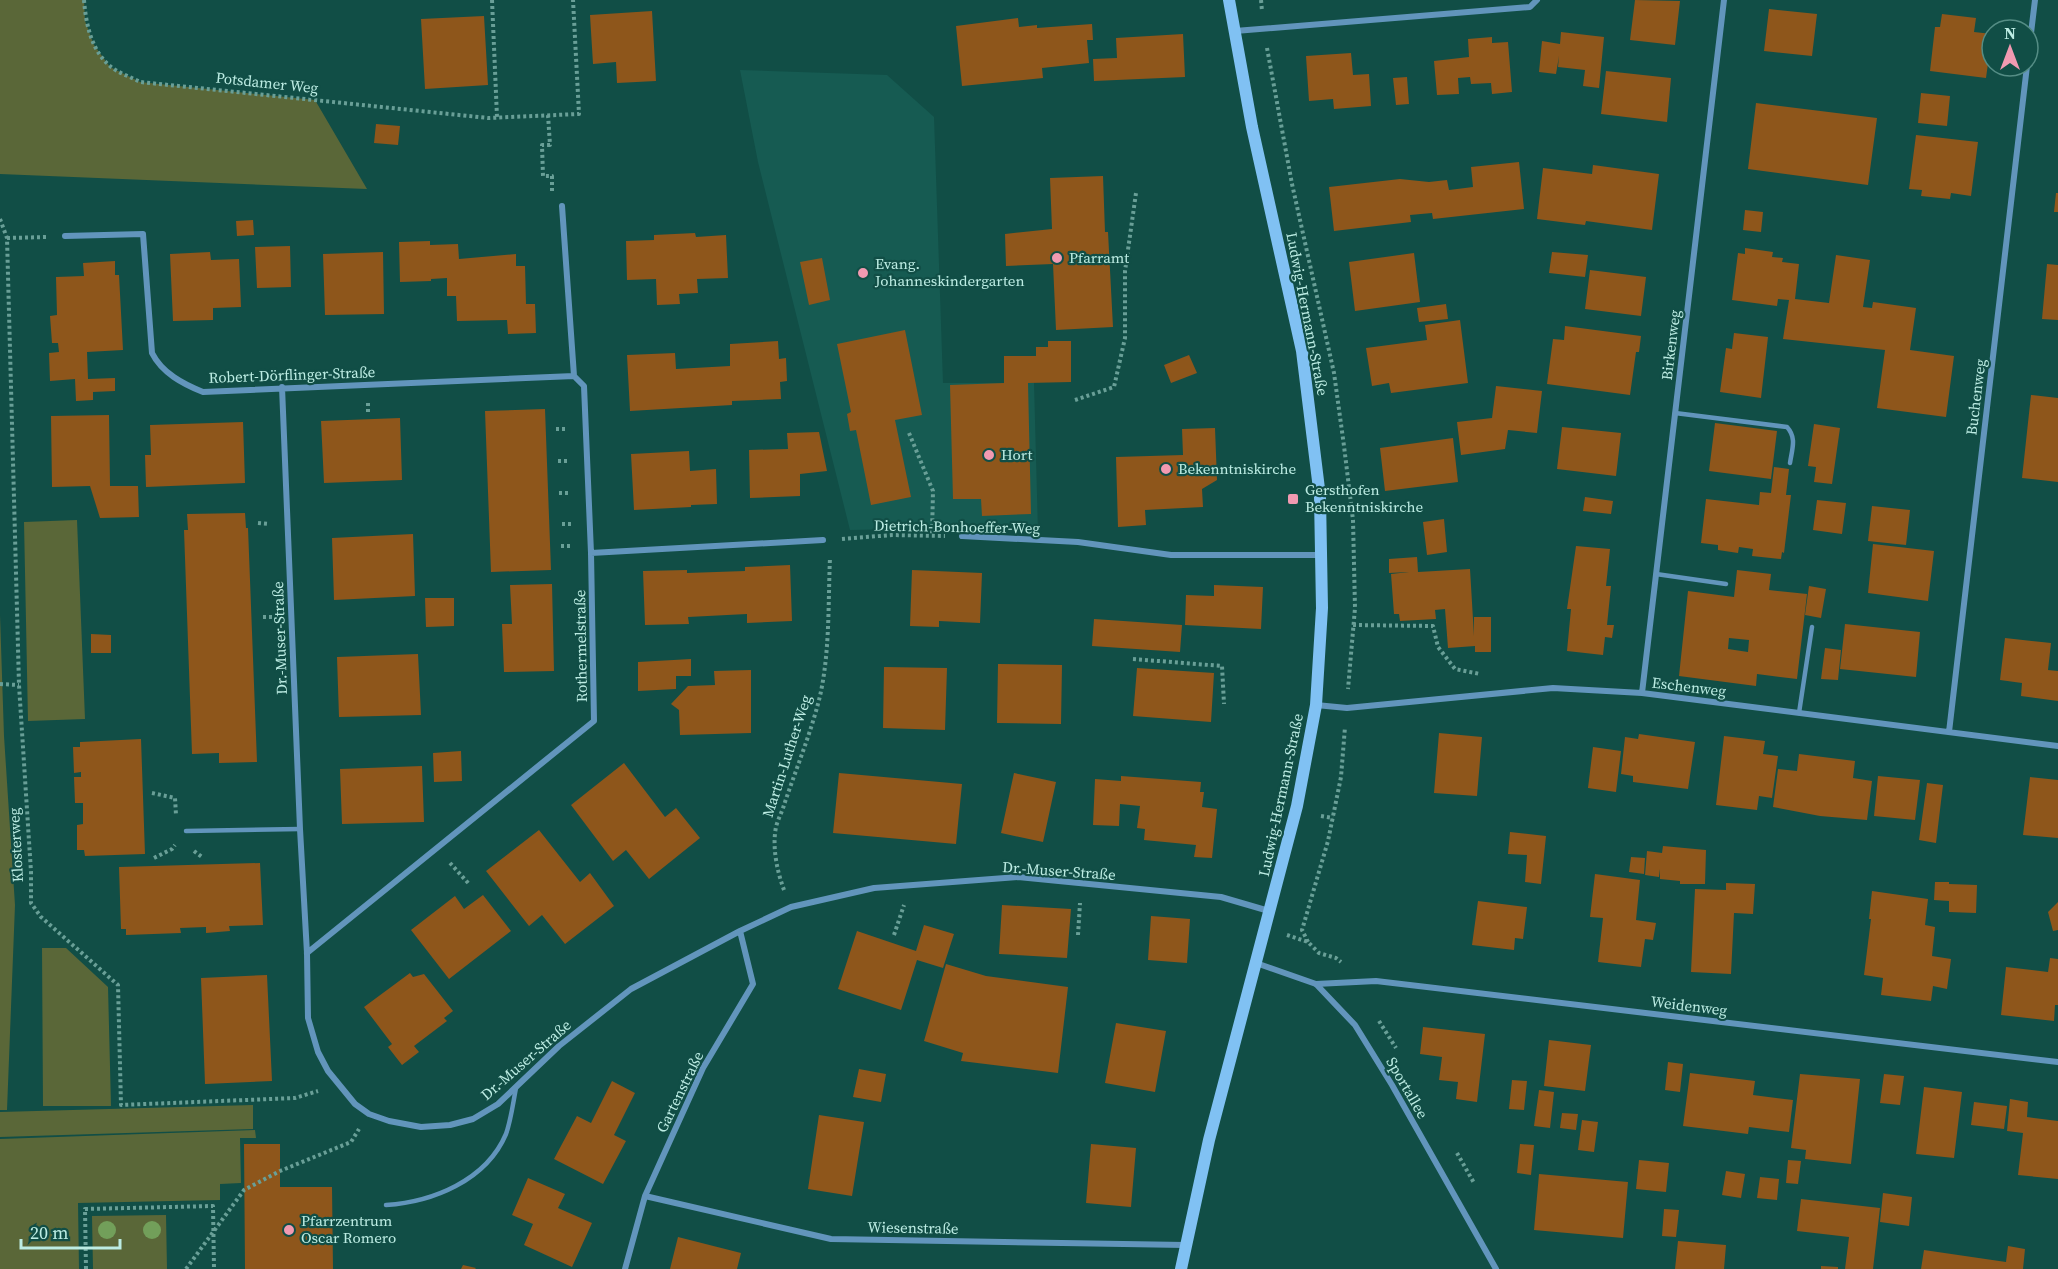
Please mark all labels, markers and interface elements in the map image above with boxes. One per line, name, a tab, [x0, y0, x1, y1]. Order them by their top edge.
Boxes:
north arrow	[1980, 18, 2040, 78]
text: N	[2004, 22, 2016, 44]
street label: Potsdamer Weg	[215, 67, 320, 98]
street label: Ludwig-Hermann-Straße	[1281, 230, 1334, 398]
place label: Pfarramt	[1069, 247, 1129, 268]
marker: Pfarramt	[1050, 251, 1064, 265]
place label: Evang. Johanneskindergarten	[874, 253, 1025, 291]
marker: Evang. Johanneskindergarten	[856, 266, 870, 280]
street label: Birkenweg	[1656, 308, 1685, 381]
street label: Buchenweg	[1960, 357, 1991, 436]
street label: Robert-Dörflinger-Straße	[208, 361, 376, 388]
place label: Hort	[1001, 444, 1032, 465]
marker: Hort	[982, 448, 996, 462]
place label: Bekenntniskirche	[1178, 458, 1296, 479]
marker: Bekenntniskirche	[1159, 462, 1173, 476]
place label: Gersthofen Bekenntniskirche	[1305, 479, 1423, 517]
marker: Gersthofen Bekenntniskirche	[1286, 492, 1300, 506]
street label: Dietrich-Bonhoeffer-Weg	[874, 515, 1041, 538]
street label: Dr.-Muser-Straße	[267, 581, 292, 695]
street label: Rothermelstraße	[569, 589, 592, 703]
street label: Eschenweg	[1651, 672, 1728, 701]
street label: Martin-Luther-Weg	[757, 692, 816, 820]
street label: Ludwig-Hermann-Straße	[1253, 711, 1308, 878]
street label: Klosterweg	[3, 807, 28, 883]
street label: Dr.-Muser-Straße	[1002, 856, 1117, 885]
street label: Weidenweg	[1650, 990, 1729, 1021]
street label: Dr.-Muser-Straße	[476, 1014, 576, 1105]
street label: Gartenstraße	[651, 1047, 708, 1136]
street label: Sportallee	[1381, 1053, 1434, 1123]
place label: Pfarrzentrum Oscar Romero	[301, 1210, 396, 1248]
scale bar	[21, 1212, 120, 1250]
street label: Wiesenstraße	[867, 1216, 959, 1239]
text: 20 m	[30, 1220, 68, 1245]
marker: Pfarrzentrum Oscar Romero	[282, 1223, 296, 1237]

